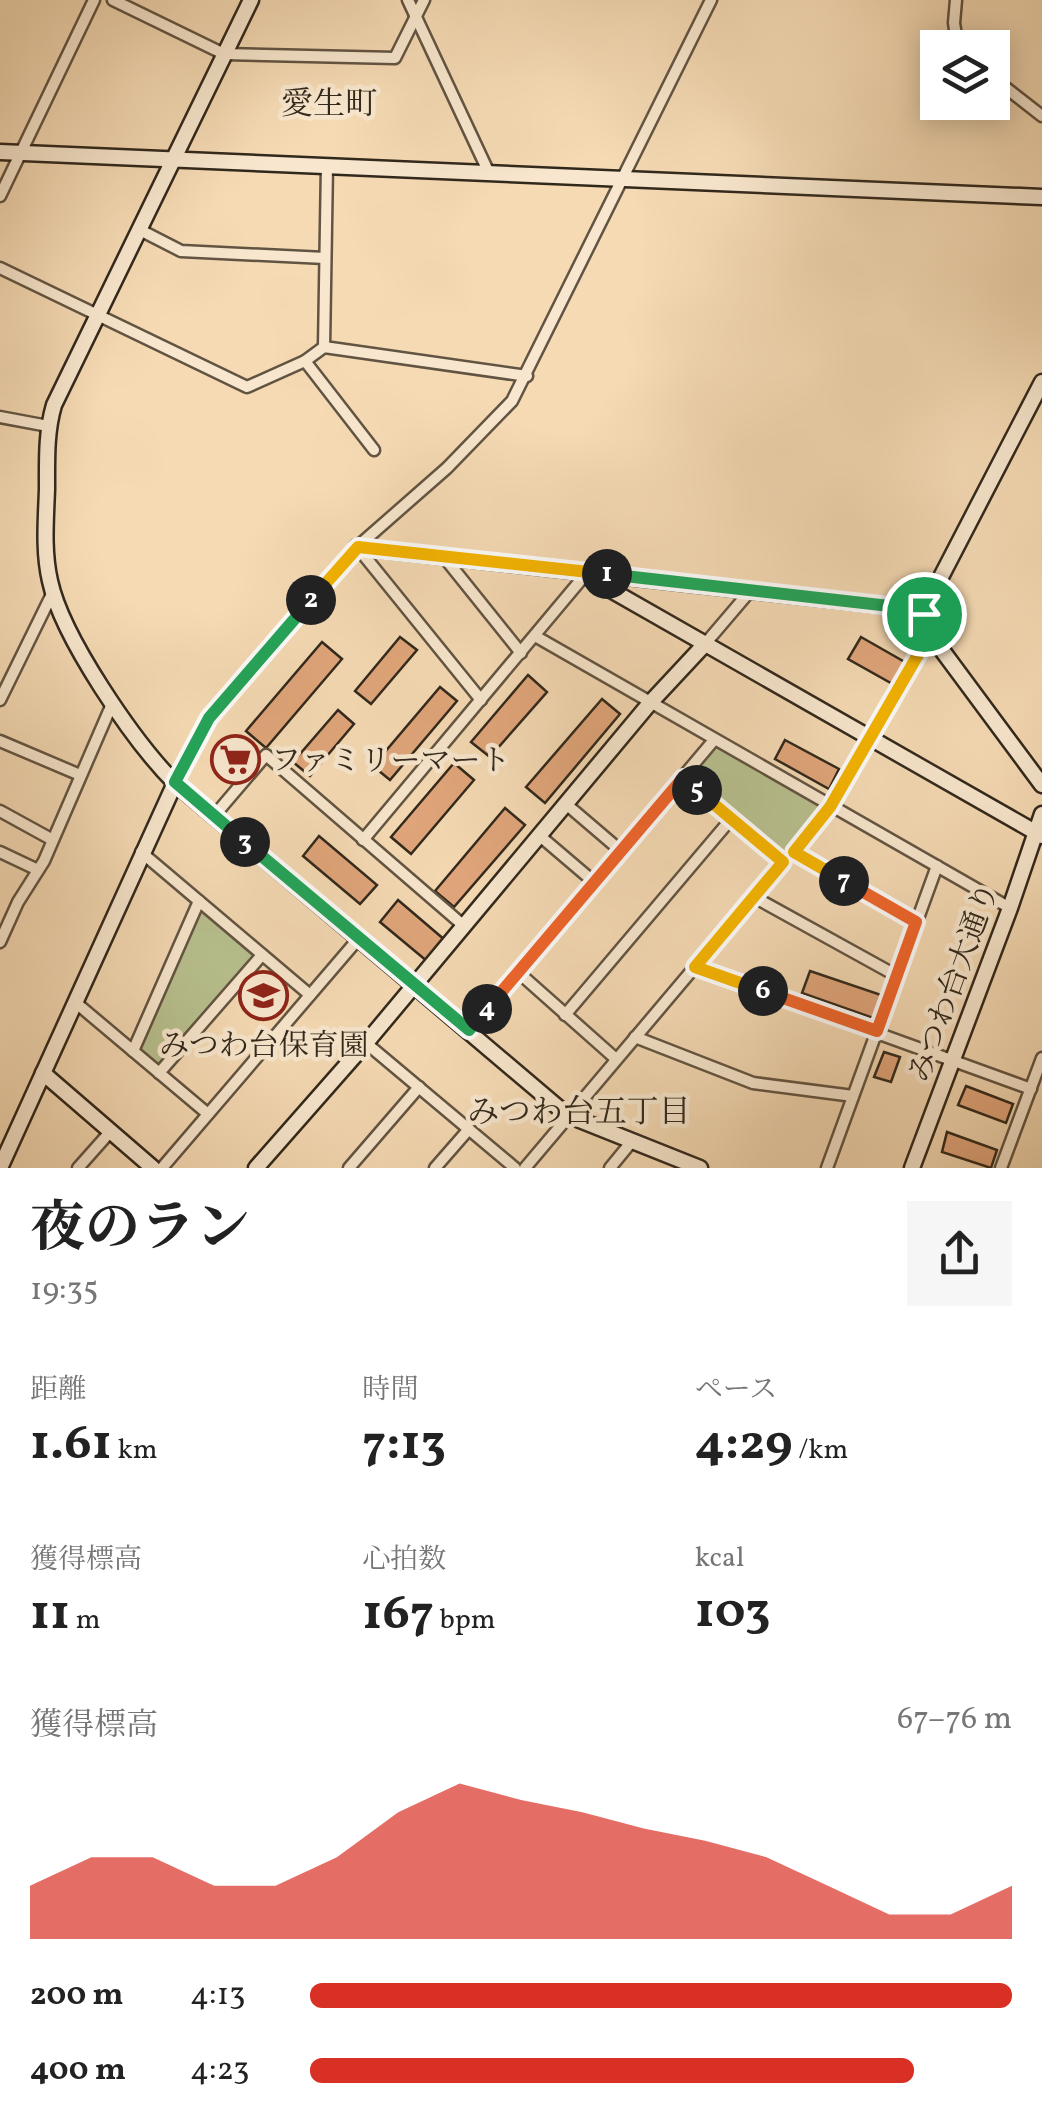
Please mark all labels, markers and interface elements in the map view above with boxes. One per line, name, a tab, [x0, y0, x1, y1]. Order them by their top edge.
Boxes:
map controls	[920, 30, 1010, 120]
button: layers	[920, 30, 1010, 120]
district label: 愛生町	[281, 84, 377, 128]
pin: 1	[582, 549, 632, 599]
text: 1	[601, 554, 613, 593]
pin	[882, 572, 967, 657]
pin: 2	[286, 575, 336, 625]
text: 2	[304, 580, 318, 619]
icon: arrive	[897, 587, 952, 642]
supermarket icon: ファミリーマート	[210, 734, 262, 786]
place label: ファミリーマート	[271, 741, 510, 783]
pin: 5	[672, 765, 722, 815]
text: 5	[690, 770, 704, 809]
pin: 3	[220, 817, 270, 867]
text: 3	[238, 822, 252, 861]
pin: 7	[819, 856, 869, 906]
text: 7	[837, 861, 851, 900]
street label: みつわ台大通り	[899, 877, 1010, 1088]
pin: 6	[738, 966, 788, 1016]
school or university icon: みつわ台保育園	[238, 970, 290, 1022]
text: 6	[755, 971, 771, 1010]
pin: 4	[462, 984, 512, 1034]
text: 4	[479, 989, 495, 1028]
place label: みつわ台保育園	[159, 1026, 369, 1068]
district label: みつわ台五丁目	[467, 1092, 691, 1136]
text: 夜のラン	[30, 1193, 250, 1269]
button: share	[907, 1201, 1012, 1306]
text: 19:35	[30, 1269, 98, 1313]
text: 距離	[30, 1371, 86, 1410]
text: 時間	[362, 1371, 418, 1410]
text: ペース	[695, 1371, 777, 1410]
text: 1.61	[30, 1410, 112, 1480]
text: 7:13	[362, 1410, 446, 1480]
text: 4:29	[695, 1410, 793, 1480]
text: km	[112, 1431, 158, 1470]
text: /km	[793, 1431, 848, 1470]
text: kcal	[695, 1539, 744, 1578]
text: 獲得標高	[30, 1541, 142, 1580]
text: 心拍数	[362, 1541, 446, 1580]
text: 103	[695, 1578, 770, 1648]
text: 11	[30, 1580, 70, 1650]
text: 167	[362, 1580, 434, 1650]
text: m	[70, 1601, 101, 1640]
text: bpm	[434, 1601, 496, 1640]
text: 67–76 m	[897, 1698, 1012, 1742]
text: 獲得標高	[30, 1705, 158, 1749]
text: 200 m	[30, 1974, 124, 2018]
text: 4:13	[190, 1974, 246, 2018]
text: 400 m	[30, 2049, 126, 2093]
text: 4:23	[190, 2049, 249, 2093]

